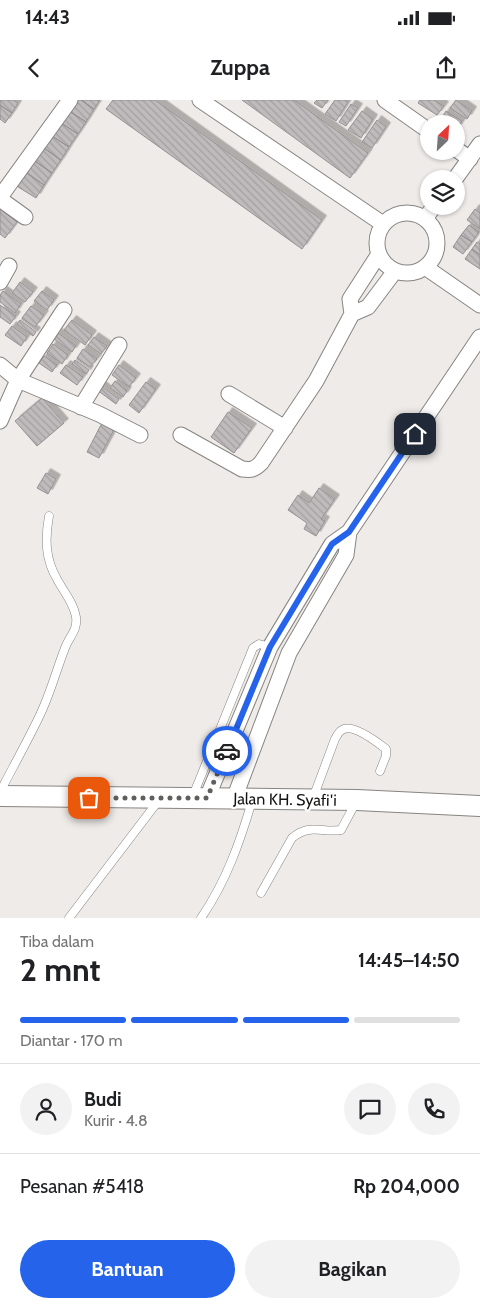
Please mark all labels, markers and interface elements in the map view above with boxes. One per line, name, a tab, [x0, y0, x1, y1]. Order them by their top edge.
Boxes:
text: 14:43	[25, 6, 70, 29]
icon: back	[20, 54, 48, 82]
text: Zuppa	[210, 54, 270, 81]
icon: share	[432, 54, 460, 82]
north arrow	[420, 115, 465, 160]
map controls	[420, 115, 465, 215]
button: layers	[420, 170, 465, 215]
pin	[394, 413, 436, 455]
icon: home	[401, 420, 429, 448]
courier	[202, 726, 252, 776]
icon: car	[213, 737, 241, 765]
pin	[68, 777, 110, 819]
icon: bag	[75, 784, 103, 812]
street label: Jalan KH. Syafi'i	[232, 789, 337, 810]
text: Tiba dalam	[20, 932, 94, 951]
text: 14:45–14:50	[358, 949, 460, 972]
text: 2 mnt	[20, 950, 100, 989]
text: Diantar · 170 m	[20, 1031, 122, 1050]
button: person	[20, 1083, 72, 1135]
button: chat	[344, 1083, 396, 1135]
button: phone	[408, 1083, 460, 1135]
text: Budi	[84, 1088, 122, 1111]
text: Kurir · 4.8	[84, 1111, 148, 1130]
text: Pesanan #5418	[20, 1175, 144, 1198]
text: Rp 204,000	[353, 1175, 460, 1198]
button: Bantuan	[20, 1240, 235, 1298]
button: Bagikan	[245, 1240, 460, 1298]

